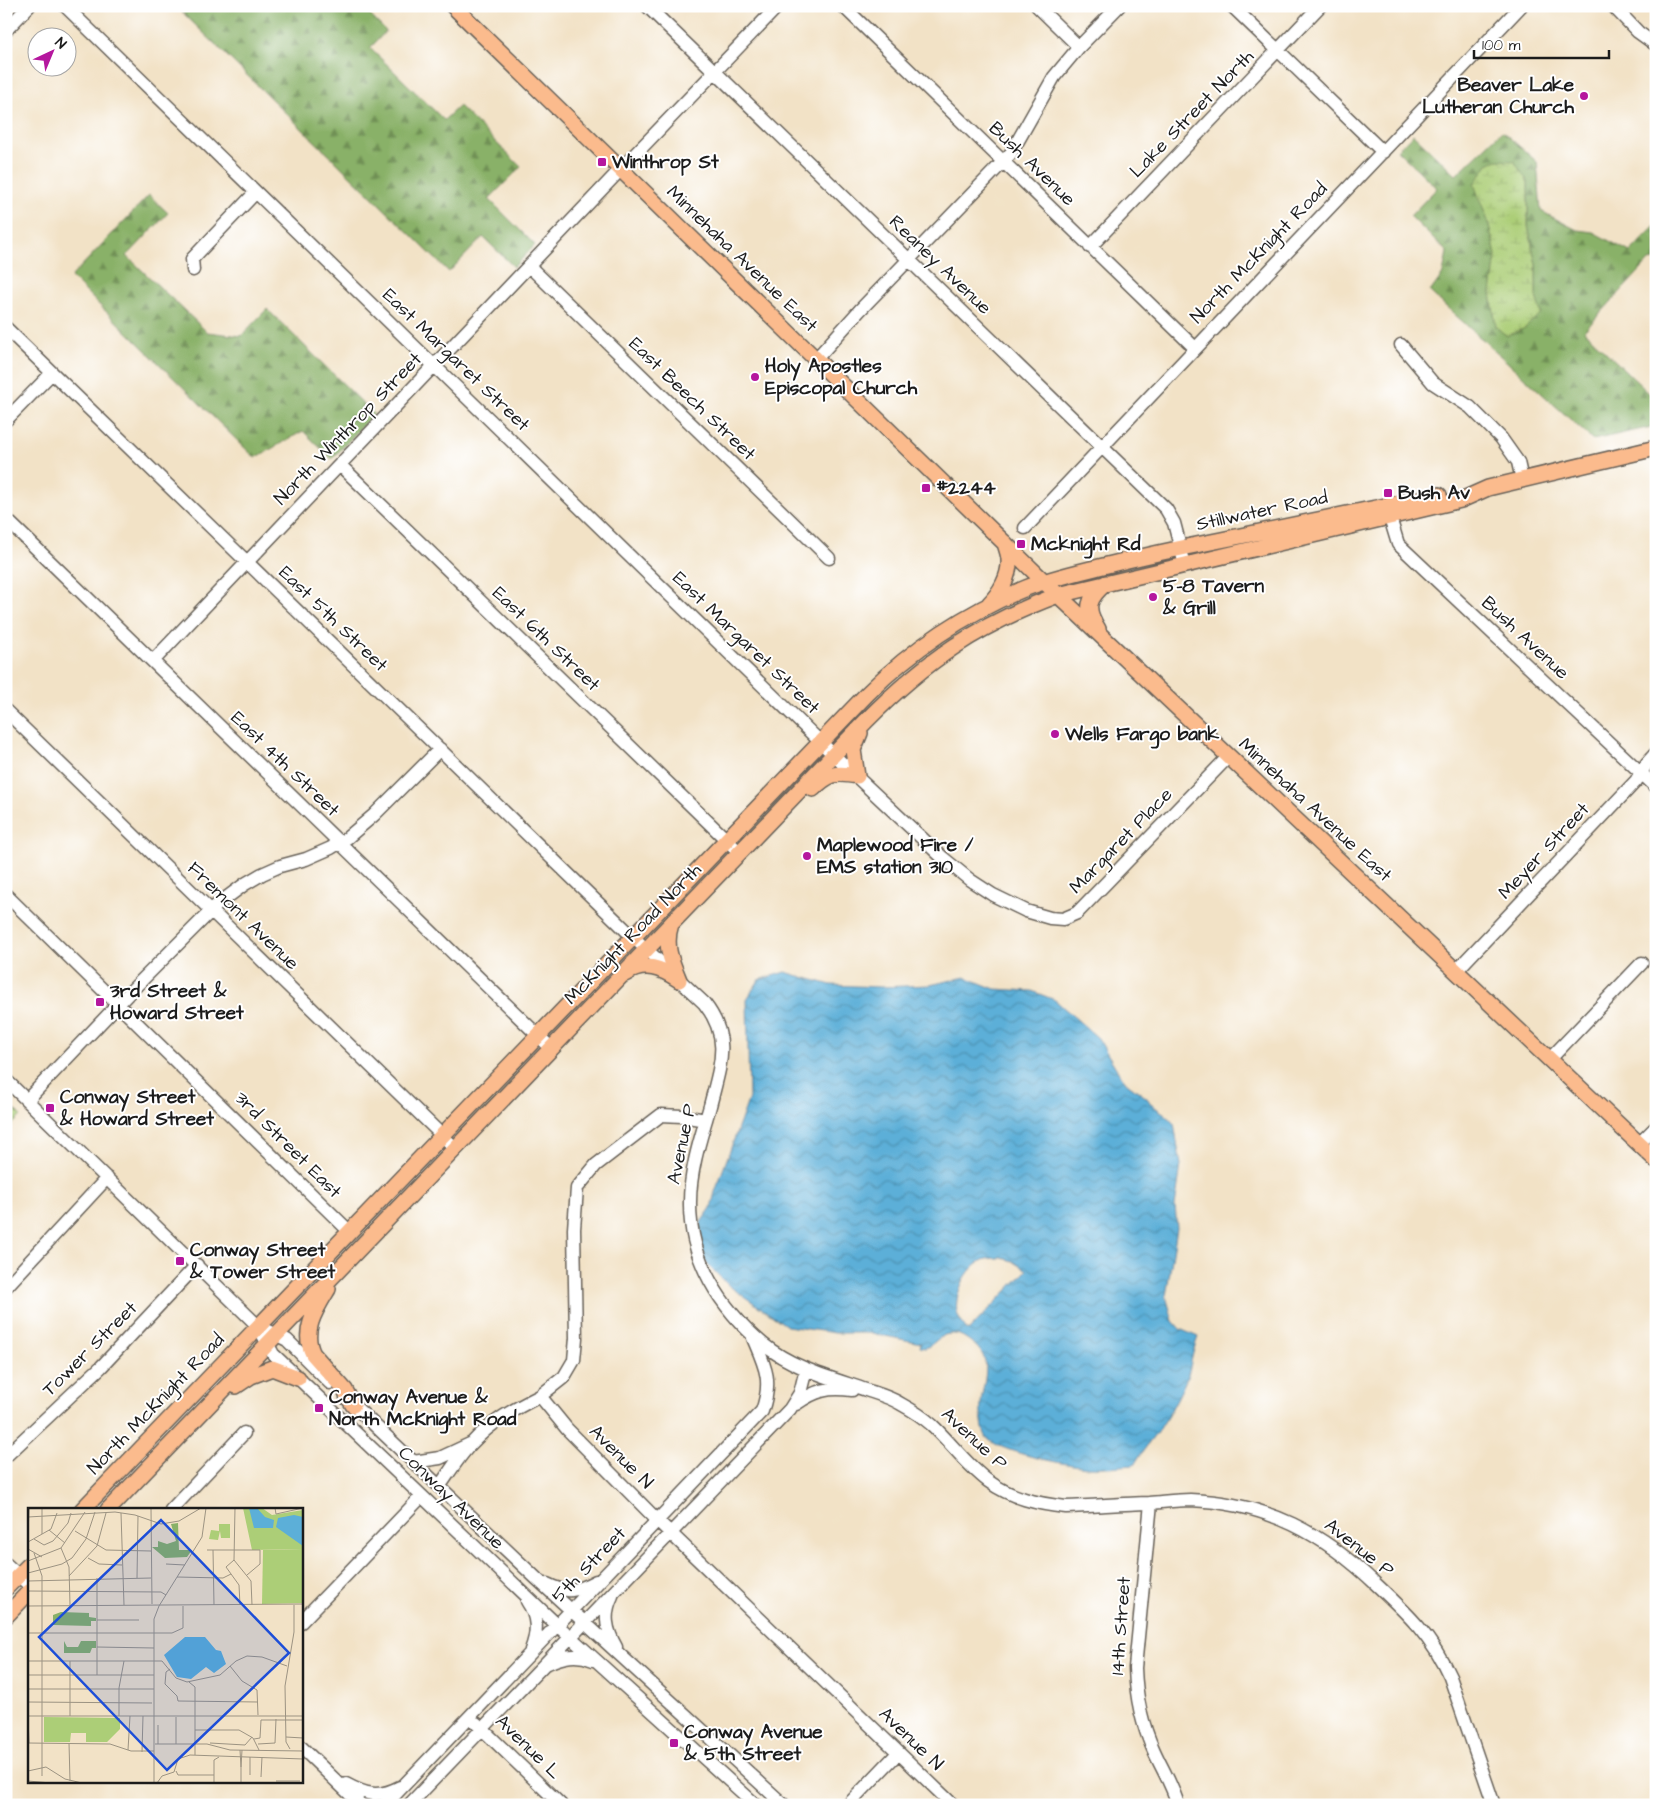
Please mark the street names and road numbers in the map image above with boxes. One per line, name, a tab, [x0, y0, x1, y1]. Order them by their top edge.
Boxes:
street label: Lake Street North	[1124, 43, 1261, 184]
street label: Bush Avenue	[983, 116, 1081, 212]
street label: North McKnight Road	[1184, 176, 1335, 331]
street label: Minnehaha Avenue East	[660, 179, 824, 339]
street label: Reaney Avenue	[882, 209, 997, 322]
street label: East Margaret Street	[376, 282, 536, 439]
street label: East Beech Street	[622, 331, 762, 467]
street label: North Winthrop Street	[268, 346, 428, 511]
street label: Stillwater Road	[1194, 484, 1330, 538]
street label: East 5th Street	[272, 560, 394, 678]
street label: East Margaret Street	[666, 565, 826, 722]
street label: East 6th Street	[486, 580, 606, 698]
street label: Bush Avenue	[1475, 590, 1575, 686]
street label: East 4th Street	[225, 705, 346, 823]
street label: Minnehaha Avenue East	[1232, 732, 1398, 889]
street label: Margaret Place	[1063, 782, 1180, 901]
street label: Meyer Street	[1492, 796, 1597, 906]
street label: Fremont Avenue	[181, 856, 305, 976]
street label: McKnight Road North	[558, 857, 709, 1012]
street label: 3rd Street East	[228, 1085, 348, 1205]
street label: Avenue P	[660, 1101, 704, 1187]
street label: Tower Street	[36, 1295, 144, 1403]
street label: North McKnight Road	[81, 1327, 232, 1482]
street label: Avenue P	[935, 1401, 1013, 1477]
street label: Avenue N	[583, 1419, 659, 1495]
street label: Conway Avenue	[391, 1440, 510, 1557]
street label: Avenue P	[1319, 1512, 1399, 1584]
street label: 5th Street	[546, 1521, 633, 1609]
street label: 14th Street	[1104, 1576, 1138, 1676]
street label: Avenue N	[872, 1701, 950, 1777]
street label: Avenue L	[489, 1709, 567, 1785]

